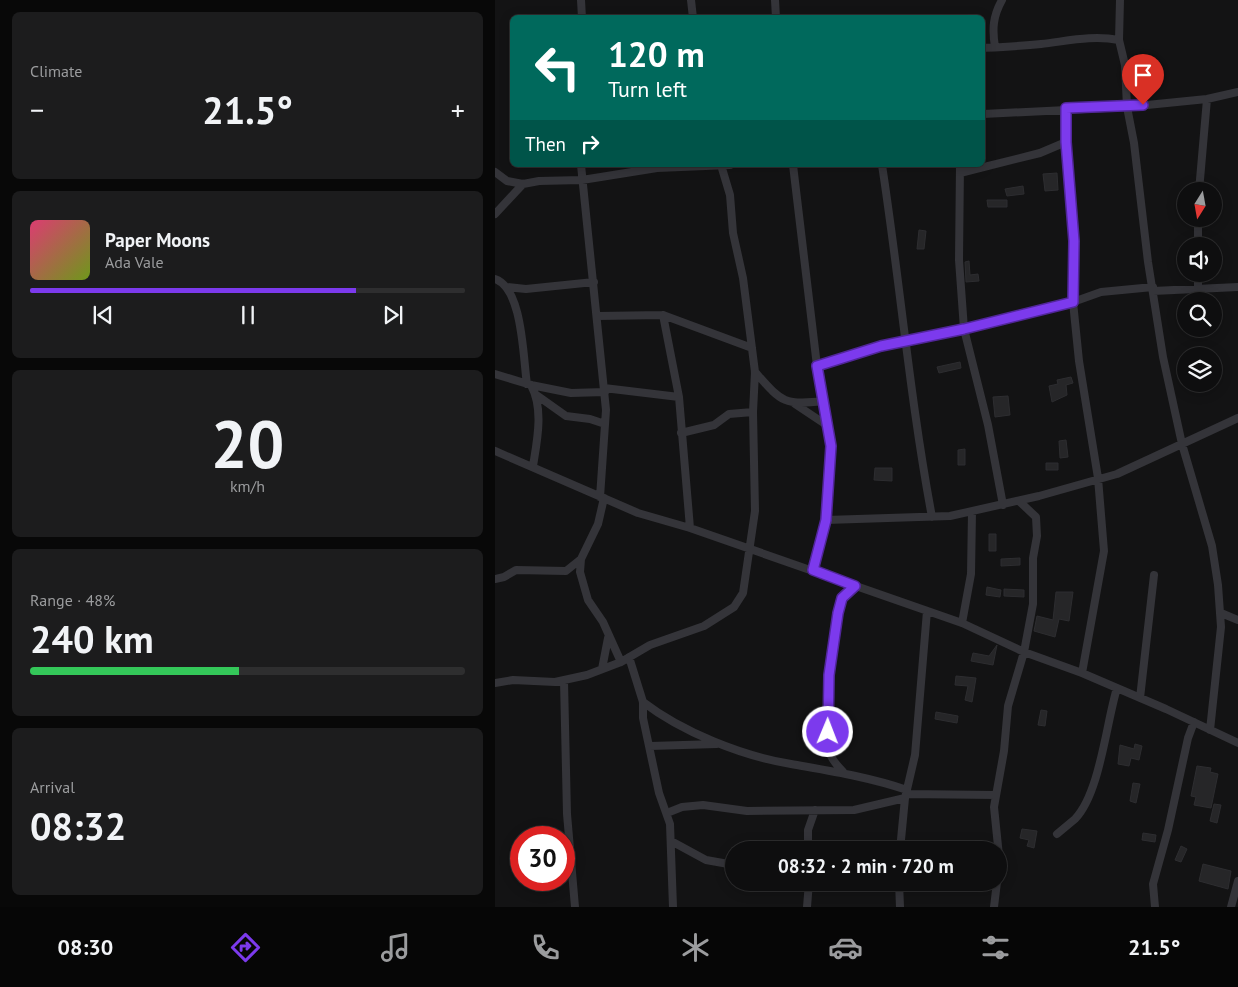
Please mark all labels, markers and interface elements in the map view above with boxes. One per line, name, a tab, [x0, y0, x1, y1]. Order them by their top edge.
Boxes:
text: 120 m	[608, 31, 705, 77]
icon: left	[525, 35, 590, 100]
pin	[1122, 54, 1164, 105]
text: Climate	[30, 61, 82, 81]
icon: arrive	[1129, 61, 1157, 89]
text: Turn left	[608, 75, 687, 103]
text: 21.5°	[202, 85, 293, 134]
text: −	[30, 91, 44, 128]
text: +	[451, 91, 465, 128]
icon: right	[576, 130, 604, 158]
text: Then	[525, 132, 566, 156]
north arrow	[1177, 182, 1223, 228]
map controls	[1177, 182, 1222, 392]
text: Paper Moons	[105, 228, 210, 252]
button: sound	[1177, 237, 1222, 282]
text: Ada Vale	[105, 252, 164, 272]
button: search	[1177, 292, 1222, 337]
icon: previous	[89, 301, 117, 329]
icon: pause	[234, 301, 262, 329]
icon: next	[379, 301, 407, 329]
button: layers	[1177, 347, 1222, 392]
text: 20	[211, 401, 284, 485]
text: km/h	[230, 476, 265, 496]
text: Range · 48%	[30, 590, 115, 610]
text: 240 km	[30, 614, 154, 663]
position arrow	[801, 705, 853, 757]
text: Arrival	[30, 777, 75, 797]
text: 08:32	[30, 801, 126, 850]
speed limit sign: 30	[510, 826, 575, 891]
text: 08:32 · 2 min · 720 m	[778, 854, 954, 878]
icon: directions	[228, 930, 263, 965]
icon: music	[378, 930, 413, 965]
icon: phone	[528, 930, 563, 965]
icon: climate	[678, 930, 713, 965]
icon: car	[828, 930, 863, 965]
icon: filters	[978, 930, 1013, 965]
text: 08:30	[57, 933, 113, 961]
text: 21.5°	[1128, 933, 1180, 961]

